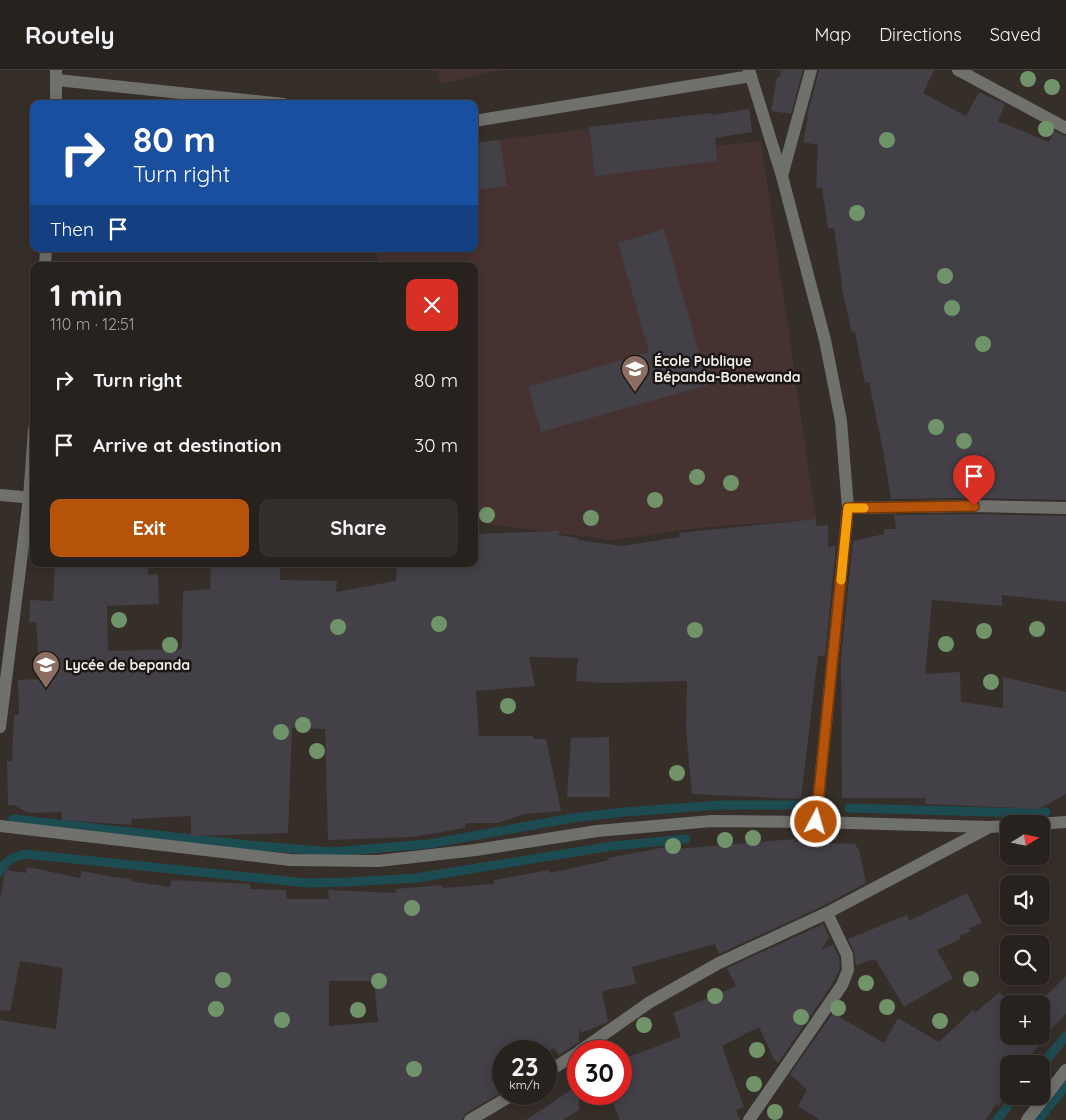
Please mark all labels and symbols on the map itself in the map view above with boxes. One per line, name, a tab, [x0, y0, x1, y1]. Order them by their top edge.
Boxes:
place label: École Publique Bépanda-Bonewanda	[654, 352, 801, 386]
school or university icon: École Publique Bépanda-Bonewanda	[620, 354, 650, 393]
pin	[953, 455, 995, 506]
school or university icon: Lycée de bepanda	[31, 650, 61, 689]
place label: Lycée de bepanda	[65, 656, 190, 674]
position arrow	[789, 795, 841, 847]
north arrow	[1000, 815, 1050, 865]
speed limit sign: 30	[567, 1040, 632, 1105]

